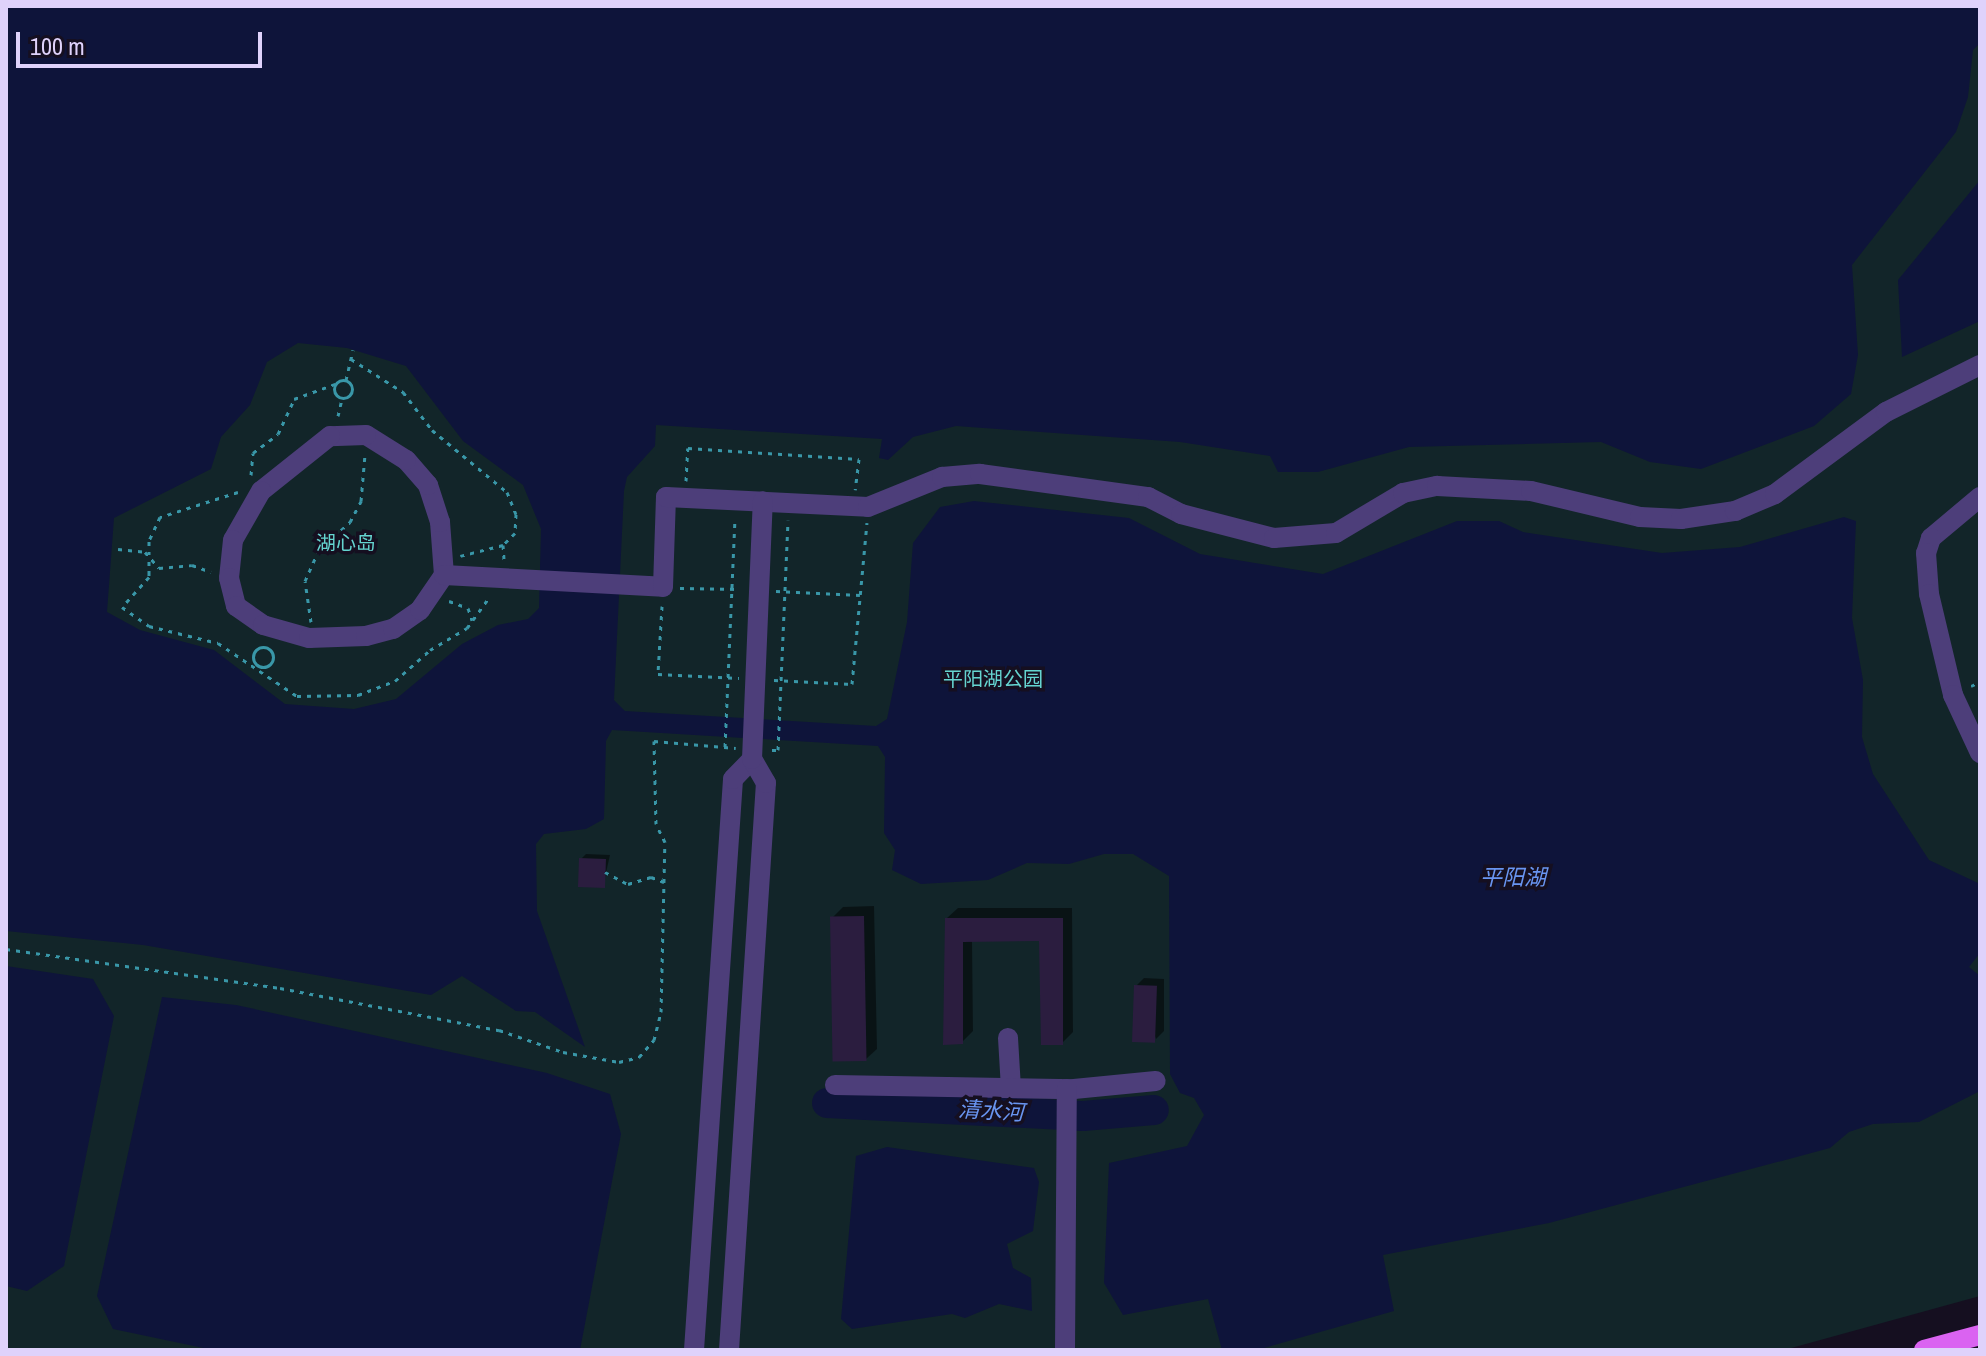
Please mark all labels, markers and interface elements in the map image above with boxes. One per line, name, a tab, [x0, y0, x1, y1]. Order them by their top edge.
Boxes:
scale bar	[20, 16, 266, 66]
text: 100 m	[30, 30, 85, 62]
park label: 湖心岛	[316, 530, 376, 554]
park label: 平阳湖公园	[943, 666, 1043, 690]
water label: 平阳湖	[1480, 865, 1546, 891]
water label: 清水河	[957, 1096, 1025, 1126]

